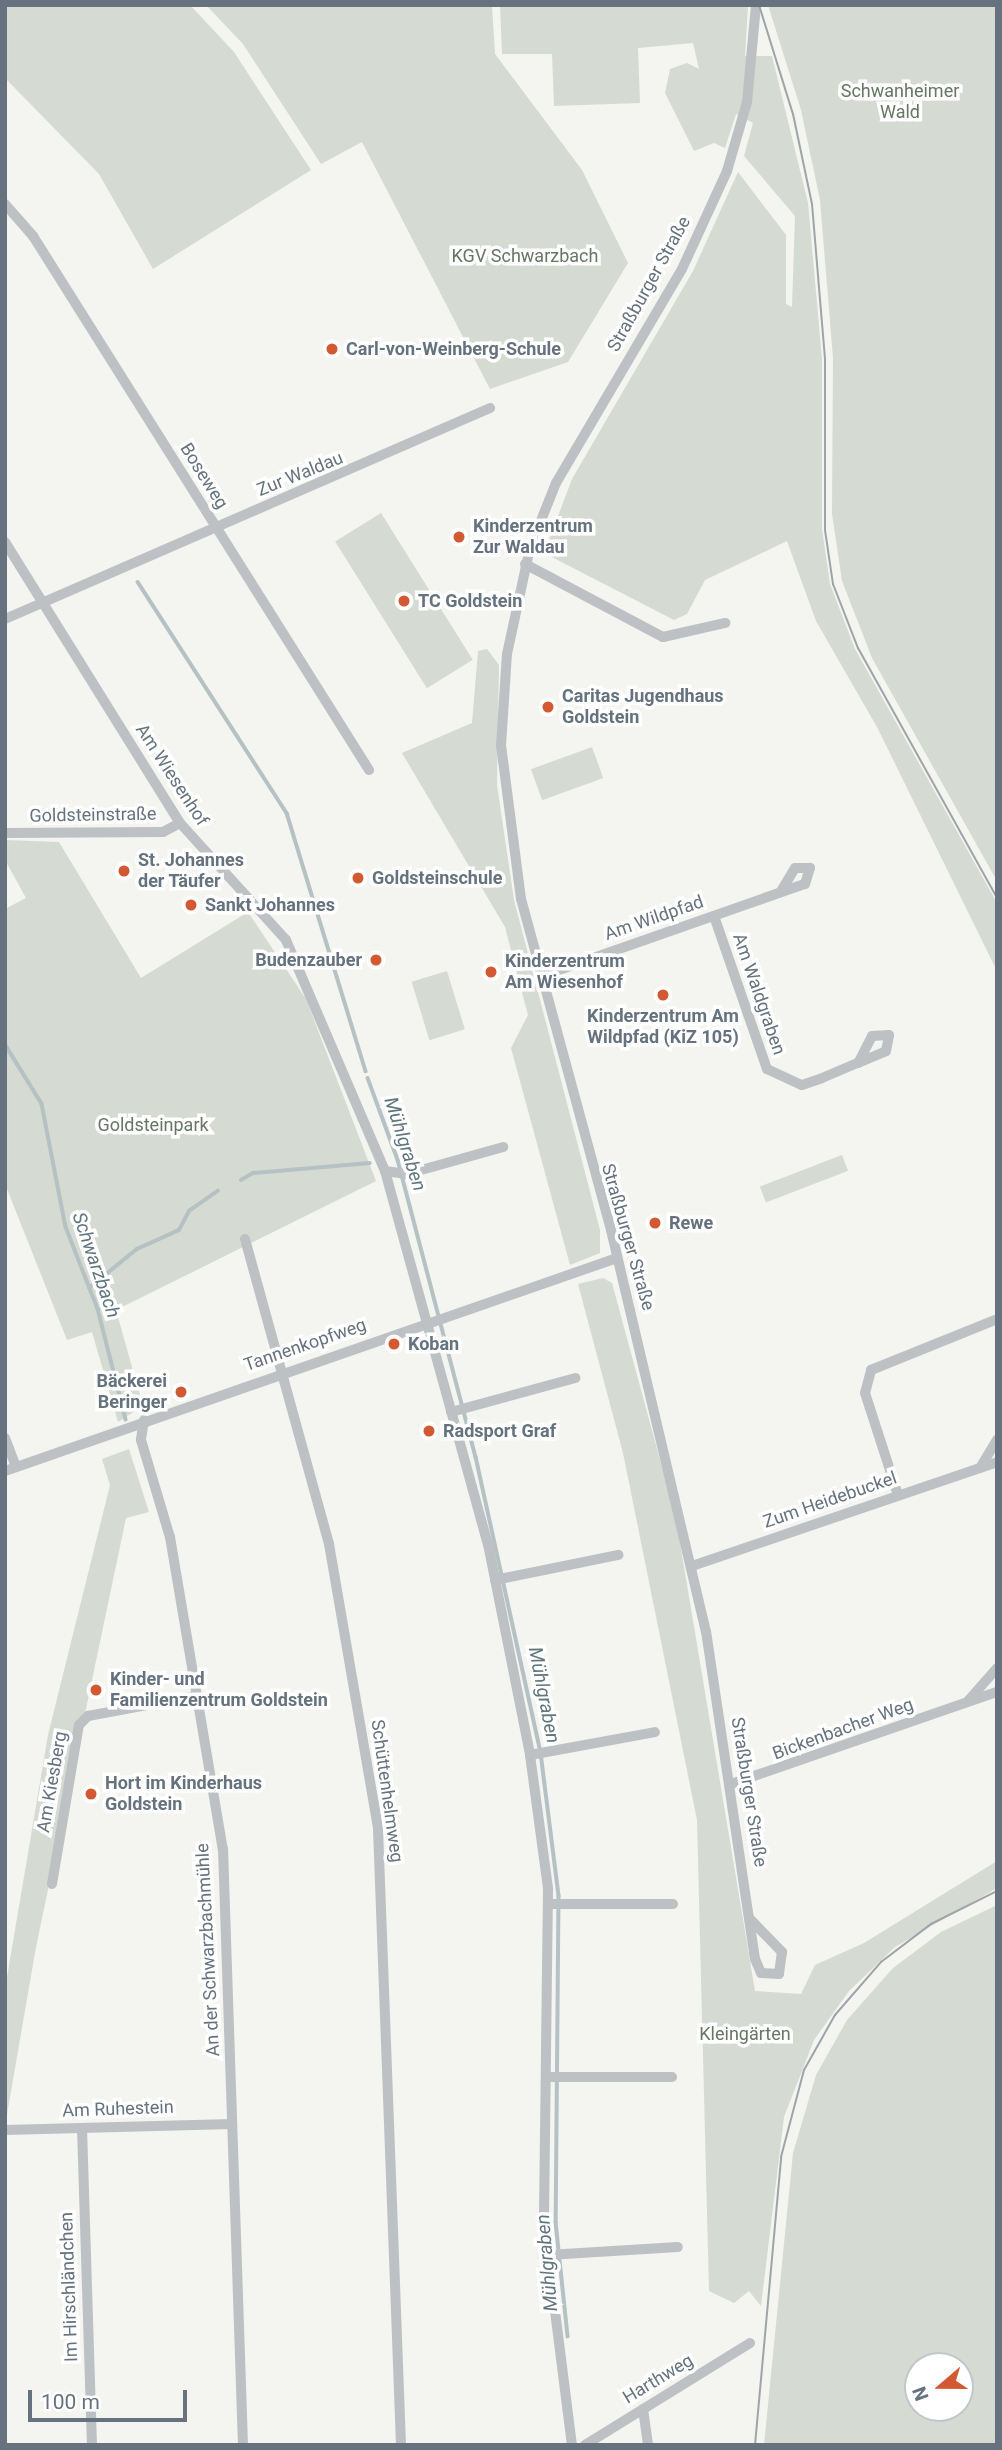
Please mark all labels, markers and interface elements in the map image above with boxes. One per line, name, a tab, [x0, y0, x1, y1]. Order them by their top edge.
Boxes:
park label: Schwanheimer Wald	[841, 81, 959, 124]
street label: Straßburger Straße	[603, 213, 695, 355]
park label: KGV Schwarzbach	[452, 245, 598, 267]
place label: Carl-von-Weinberg-Schule	[346, 338, 561, 360]
marker: Carl-von-Weinberg-Schule	[324, 341, 340, 357]
street label: Boseweg	[175, 439, 233, 513]
street label: Zur Waldau	[254, 447, 346, 501]
place label: Kinderzentrum Zur Waldau	[473, 516, 593, 558]
marker: Kinderzentrum Zur Waldau	[451, 529, 467, 545]
place label: TC Goldstein	[418, 590, 522, 612]
marker: TC Goldstein	[396, 593, 412, 609]
place label: Caritas Jugendhaus Goldstein	[562, 686, 724, 728]
marker: Caritas Jugendhaus Goldstein	[540, 699, 556, 715]
street label: Am Wiesenhof	[131, 720, 213, 830]
street label: Goldsteinstraße	[29, 803, 157, 827]
place label: St. Johannes der Täufer	[138, 850, 244, 892]
marker: St. Johannes der Täufer	[116, 863, 132, 879]
place label: Goldsteinschule	[372, 867, 503, 889]
marker: Goldsteinschule	[350, 870, 366, 886]
street label: Am Wildpfad	[602, 891, 706, 945]
place label: Sankt Johannes	[205, 894, 335, 916]
marker: Sankt Johannes	[183, 897, 199, 913]
street label: Am Waldgraben	[728, 930, 790, 1058]
place label: Budenzauber	[255, 949, 362, 971]
place label: Kinderzentrum Am Wiesenhof	[505, 951, 625, 993]
marker: Budenzauber	[368, 952, 384, 968]
marker: Kinderzentrum Am Wiesenhof	[483, 964, 499, 980]
marker: Kinderzentrum Am Wildpfad (KiZ 105)	[655, 987, 671, 1003]
place label: Kinderzentrum Am Wildpfad (KiZ 105)	[587, 1006, 739, 1048]
water label: Mühlgraben	[379, 1094, 431, 1194]
park label: Goldsteinpark	[97, 1114, 209, 1136]
street label: Straßburger Straße	[597, 1161, 659, 1313]
water label: Schwarzbach	[67, 1209, 125, 1321]
place label: Rewe	[669, 1212, 713, 1234]
marker: Rewe	[647, 1215, 663, 1231]
street label: Tannenkopfweg	[241, 1314, 369, 1376]
place label: Koban	[408, 1333, 459, 1355]
marker: Koban	[386, 1336, 402, 1352]
place label: Bäckerei Beringer	[96, 1371, 167, 1414]
marker: Bäckerei Beringer	[173, 1384, 189, 1400]
place label: Radsport Graf	[443, 1420, 556, 1442]
marker: Radsport Graf	[421, 1423, 437, 1439]
street label: Zum Heidebuckel	[761, 1467, 899, 1533]
water label: Mühlgraben	[524, 1645, 564, 1745]
place label: Kinder- und Familienzentrum Goldstein	[110, 1669, 328, 1712]
marker: Kinder- und Familienzentrum Goldstein	[88, 1682, 104, 1698]
street label: Bickenbacher Weg	[770, 1694, 916, 1764]
street label: Straßburger Straße	[726, 1716, 772, 1868]
street label: Schüttenhelmweg	[366, 1718, 408, 1864]
street label: Am Kiesberg	[32, 1730, 72, 1834]
place label: Hort im Kinderhaus Goldstein	[105, 1773, 262, 1816]
marker: Hort im Kinderhaus Goldstein	[83, 1786, 99, 1802]
street label: An der Schwarzbachmühle	[192, 1843, 224, 2057]
park label: Kleingärten	[699, 2023, 791, 2045]
street label: Am Ruhestein	[62, 2096, 174, 2122]
street label: Im Hirschländchen	[56, 2212, 82, 2362]
water label: Mühlgraben	[531, 2213, 563, 2313]
street label: Harthweg	[619, 2350, 697, 2408]
north arrow	[904, 2352, 974, 2422]
scale bar	[32, 2376, 191, 2420]
text: N	[908, 2383, 934, 2404]
text: 100 m	[41, 2390, 100, 2414]

